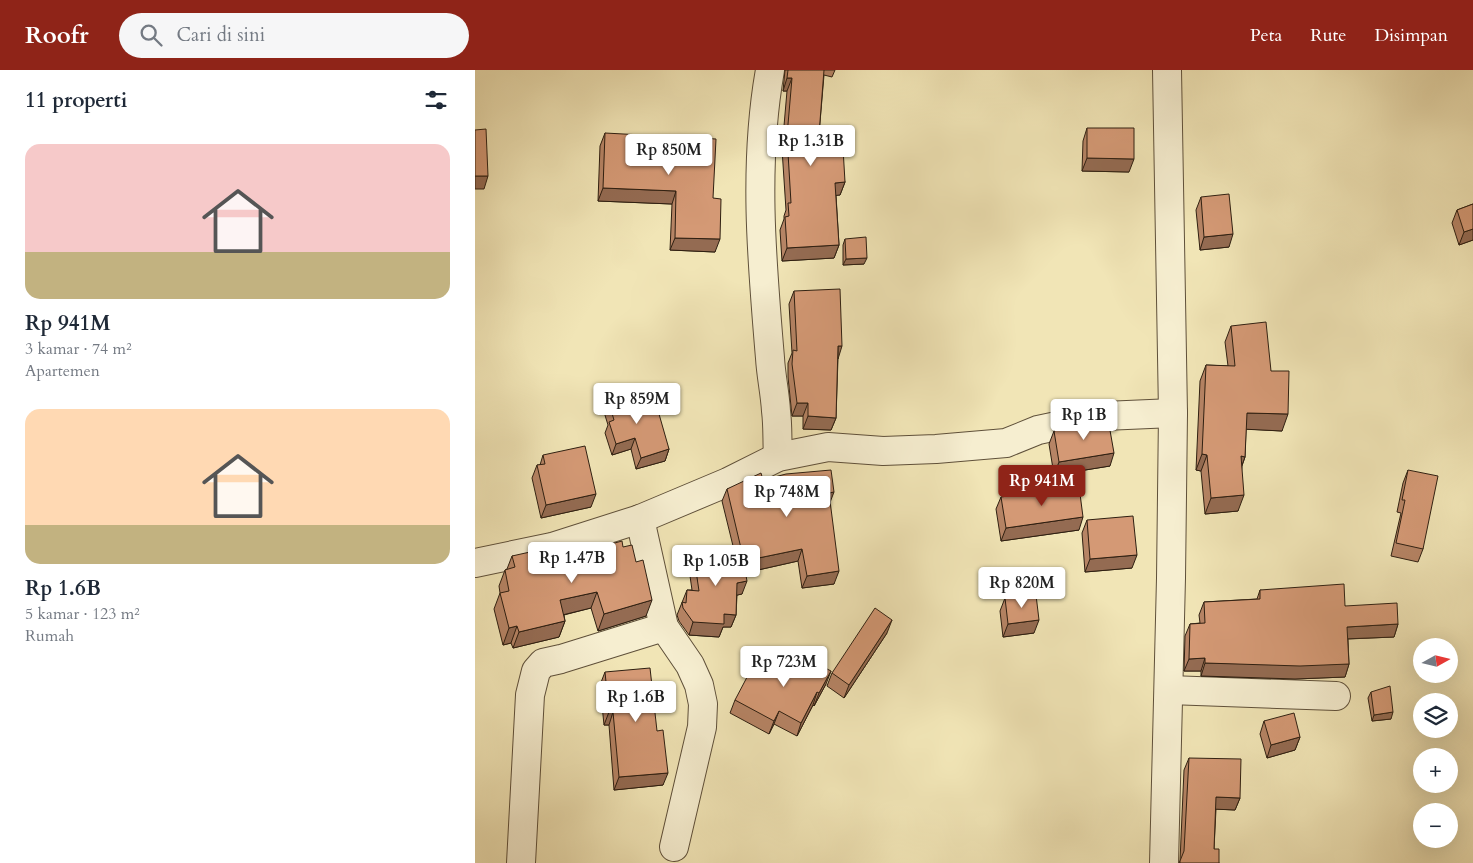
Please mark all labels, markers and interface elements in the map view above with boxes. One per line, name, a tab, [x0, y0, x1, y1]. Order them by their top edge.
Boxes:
search box	[119, 13, 469, 58]
text: Roofr	[25, 19, 89, 52]
icon: search	[137, 21, 165, 49]
text: Cari di sini	[177, 22, 265, 48]
text: Peta	[1250, 23, 1282, 48]
text: Rute	[1310, 23, 1346, 48]
text: Disimpan	[1374, 23, 1448, 48]
text: 11 properti	[25, 86, 127, 115]
icon: filters	[422, 86, 450, 114]
pin: Rp 1.31B	[759, 124, 863, 167]
text: Rp 1.31B	[778, 130, 844, 152]
pin: Rp 850M	[623, 134, 715, 176]
text: Rp 850M	[636, 139, 702, 161]
icon: home	[193, 176, 283, 266]
text: Rp 941M	[25, 309, 111, 338]
text: 3 kamar · 74 m²	[25, 338, 131, 360]
text: Apartemen	[25, 360, 100, 382]
pin: Rp 859M	[591, 382, 683, 425]
text: Rp 859M	[604, 388, 670, 410]
pin: Rp 1B	[1049, 398, 1119, 441]
text: Rp 1B	[1062, 404, 1106, 426]
icon: home	[193, 441, 283, 531]
pin: Rp 941M	[996, 464, 1088, 507]
text: Rp 941M	[1009, 470, 1075, 492]
pin: Rp 748M	[741, 476, 833, 518]
text: Rp 748M	[754, 481, 820, 503]
pin: Rp 1.47B	[520, 542, 624, 584]
pin: Rp 1.05B	[664, 544, 768, 587]
text: Rp 1.47B	[539, 547, 605, 569]
text: Rp 1.05B	[683, 550, 749, 572]
pin: Rp 820M	[976, 566, 1068, 609]
text: Rp 820M	[989, 572, 1055, 594]
text: Rp 1.6B	[25, 574, 101, 603]
text: 5 kamar · 123 m²	[25, 603, 140, 625]
text: Rumah	[25, 625, 74, 647]
north arrow	[1413, 638, 1457, 682]
map controls	[1413, 638, 1458, 848]
pin: Rp 723M	[738, 646, 830, 688]
text: Rp 723M	[751, 651, 817, 673]
pin: Rp 1.6B	[590, 680, 682, 723]
text: Rp 1.6B	[607, 686, 665, 708]
button: layers	[1413, 693, 1458, 738]
button: +	[1413, 748, 1458, 793]
button: −	[1413, 803, 1458, 848]

